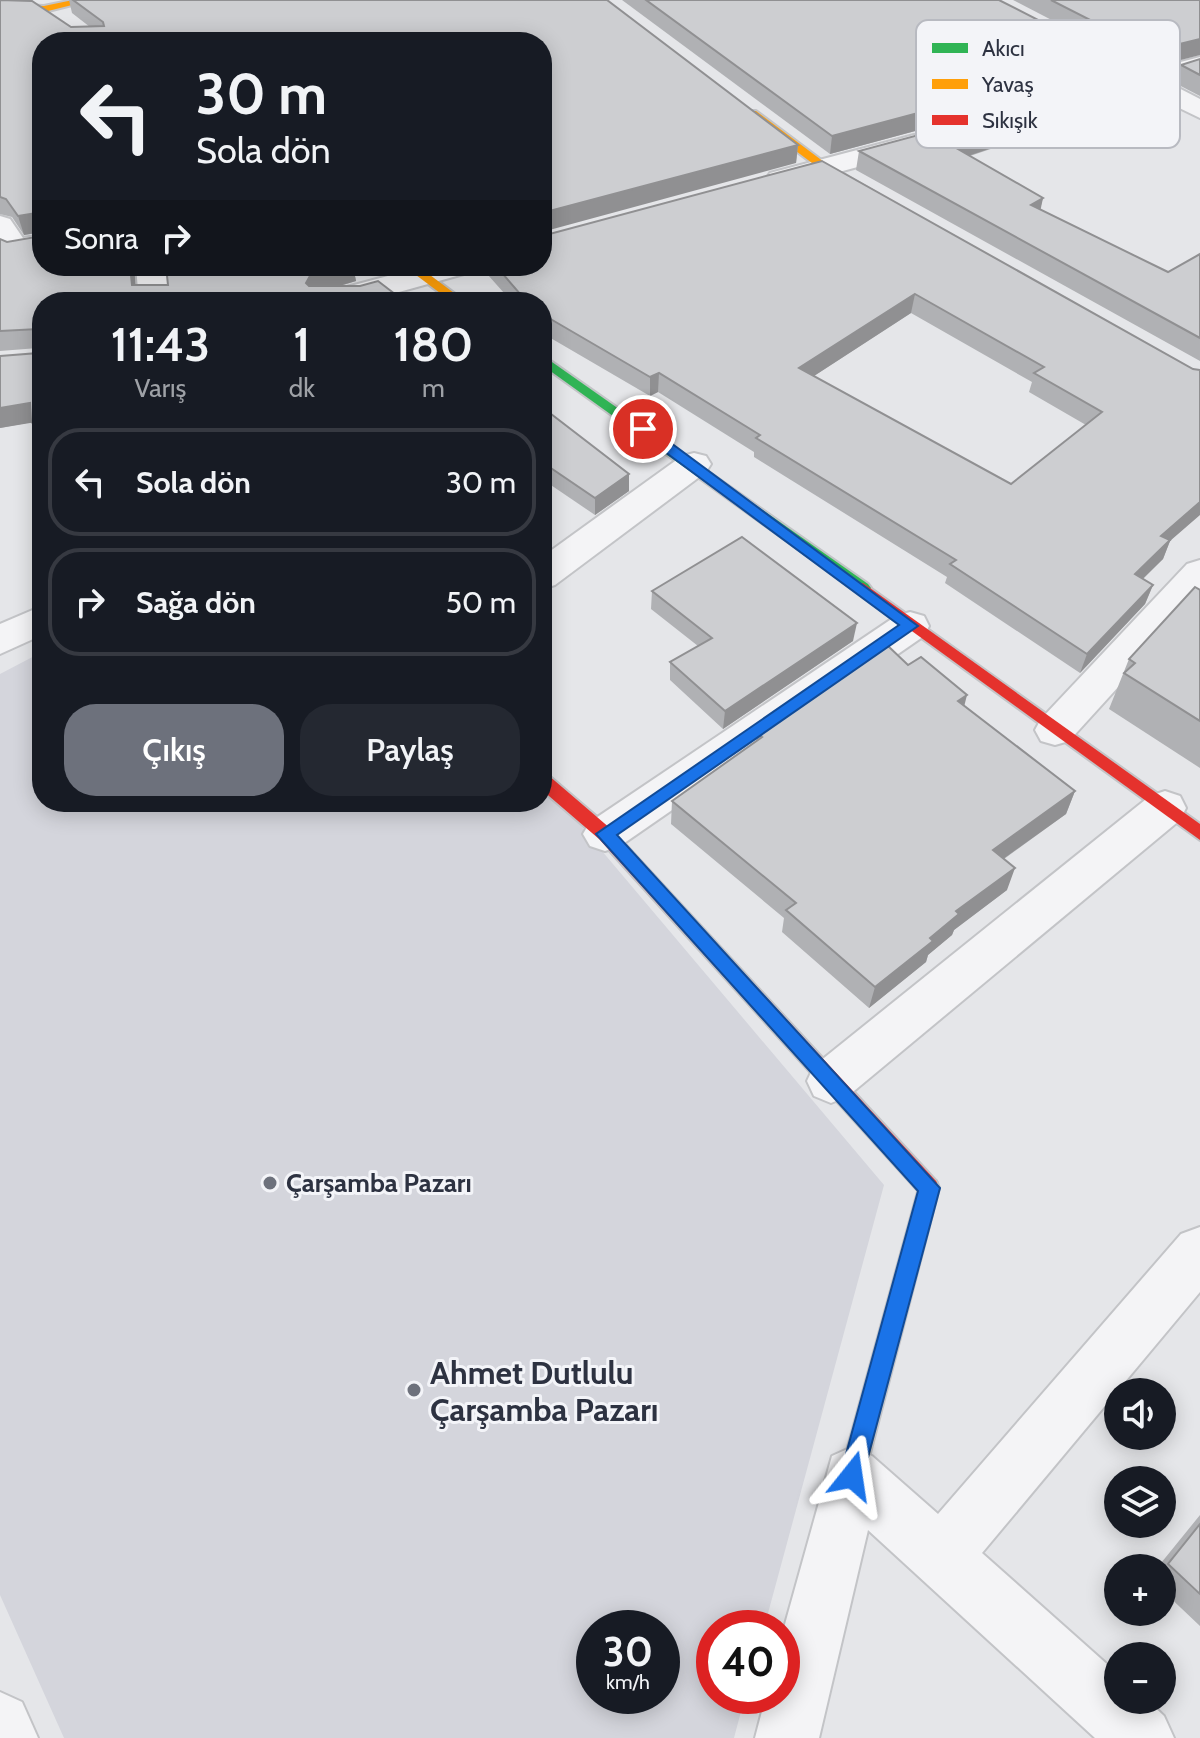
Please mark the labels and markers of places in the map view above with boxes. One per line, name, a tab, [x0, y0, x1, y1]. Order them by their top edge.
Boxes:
pin	[609, 395, 677, 463]
place label: Çarşamba Pazarı	[286, 1167, 472, 1199]
marker: Çarşamba Pazarı	[261, 1174, 279, 1192]
place label: Ahmet Dutlulu Çarşamba Pazarı	[430, 1353, 659, 1429]
marker: Ahmet Dutlulu Çarşamba Pazarı	[405, 1381, 423, 1399]

